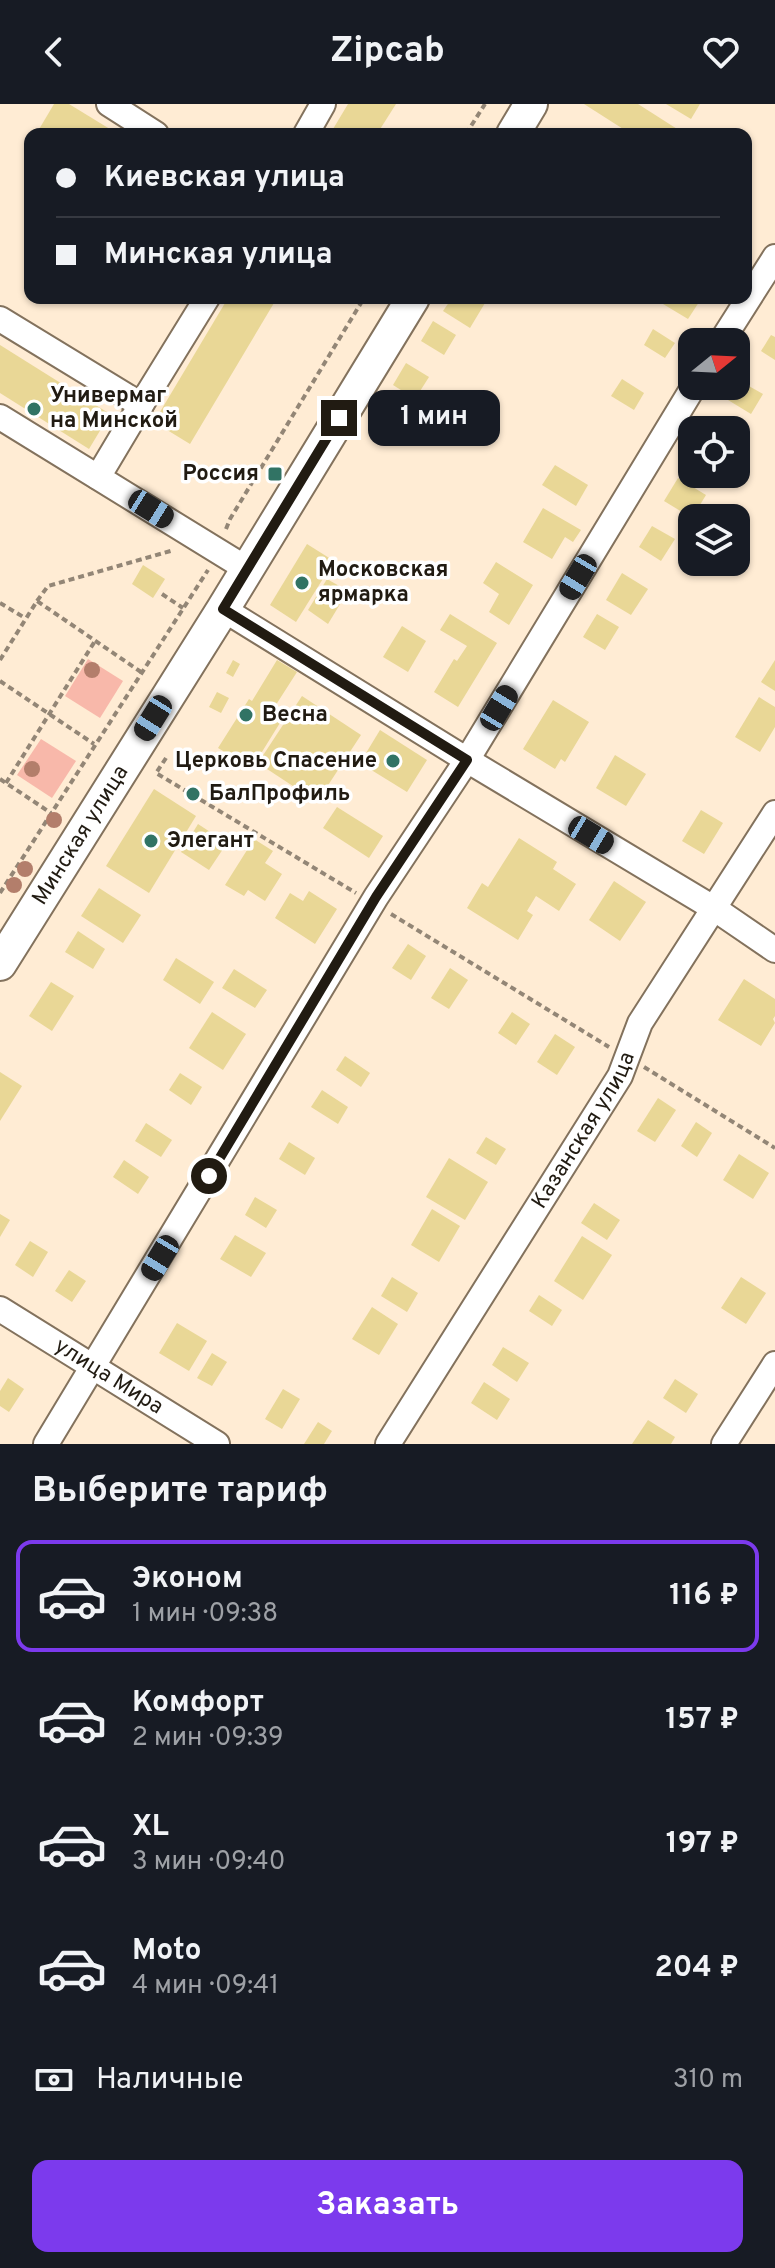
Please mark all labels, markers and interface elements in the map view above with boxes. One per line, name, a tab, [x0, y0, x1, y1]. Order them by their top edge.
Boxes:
text: Zipcab	[330, 29, 445, 75]
icon: back	[32, 30, 76, 74]
icon: heart	[699, 30, 743, 74]
text: Киевская улица	[104, 160, 345, 197]
text: Минская улица	[104, 237, 332, 274]
north arrow	[678, 328, 750, 400]
map controls	[678, 328, 750, 576]
place label: Универмаг на Минской	[50, 383, 178, 435]
callout: 1 мин	[367, 390, 499, 446]
marker: Универмаг на Минской	[25, 400, 43, 418]
route end	[321, 400, 357, 436]
text: 1 мин	[400, 401, 468, 434]
button: locate	[678, 416, 750, 488]
place label: Россия	[183, 461, 259, 488]
marker: Россия	[266, 465, 284, 483]
car	[124, 486, 178, 532]
button: layers	[678, 504, 750, 576]
car	[555, 550, 601, 604]
place label: Московская ярмарка	[318, 557, 448, 609]
marker: Московская ярмарка	[293, 574, 311, 592]
car	[476, 681, 522, 735]
car	[130, 691, 176, 745]
place label: Весна	[262, 702, 328, 729]
marker: Весна	[237, 706, 255, 724]
place label: Церковь Спасение	[175, 748, 377, 775]
marker: Церковь Спасение	[384, 752, 402, 770]
street label: Минская улица	[27, 760, 135, 910]
place label: БалПрофиль	[209, 781, 350, 808]
marker: БалПрофиль	[184, 785, 202, 803]
car	[564, 812, 618, 858]
place label: Элегант	[167, 828, 254, 855]
marker: Элегант	[142, 832, 160, 850]
street label: Казанская улица	[526, 1048, 641, 1214]
route start	[191, 1158, 227, 1194]
car	[137, 1231, 183, 1285]
street label: улица Мира	[49, 1333, 168, 1421]
text: Выберите тариф	[32, 1469, 328, 1515]
icon: car	[36, 1560, 108, 1632]
text: Эконом	[132, 1561, 243, 1598]
text: 116 ₽	[669, 1578, 739, 1615]
text: 1 мин · 09:38	[132, 1598, 278, 1631]
icon: car	[36, 1684, 108, 1756]
text: Комфорт	[132, 1685, 264, 1722]
text: 157 ₽	[665, 1702, 739, 1739]
text: 2 мин · 09:39	[132, 1722, 283, 1755]
icon: car	[36, 1808, 108, 1880]
text: XL	[132, 1809, 169, 1846]
text: 197 ₽	[666, 1826, 739, 1863]
text: 3 мин · 09:40	[132, 1846, 285, 1879]
icon: car	[36, 1932, 108, 2004]
text: Moto	[132, 1933, 202, 1970]
text: 204 ₽	[654, 1950, 739, 1987]
text: 4 мин · 09:41	[132, 1970, 279, 2003]
icon: cash	[32, 2058, 76, 2102]
text: Наличные	[96, 2062, 243, 2099]
text: 310 m	[673, 2064, 743, 2097]
button: Заказать	[32, 2160, 743, 2252]

